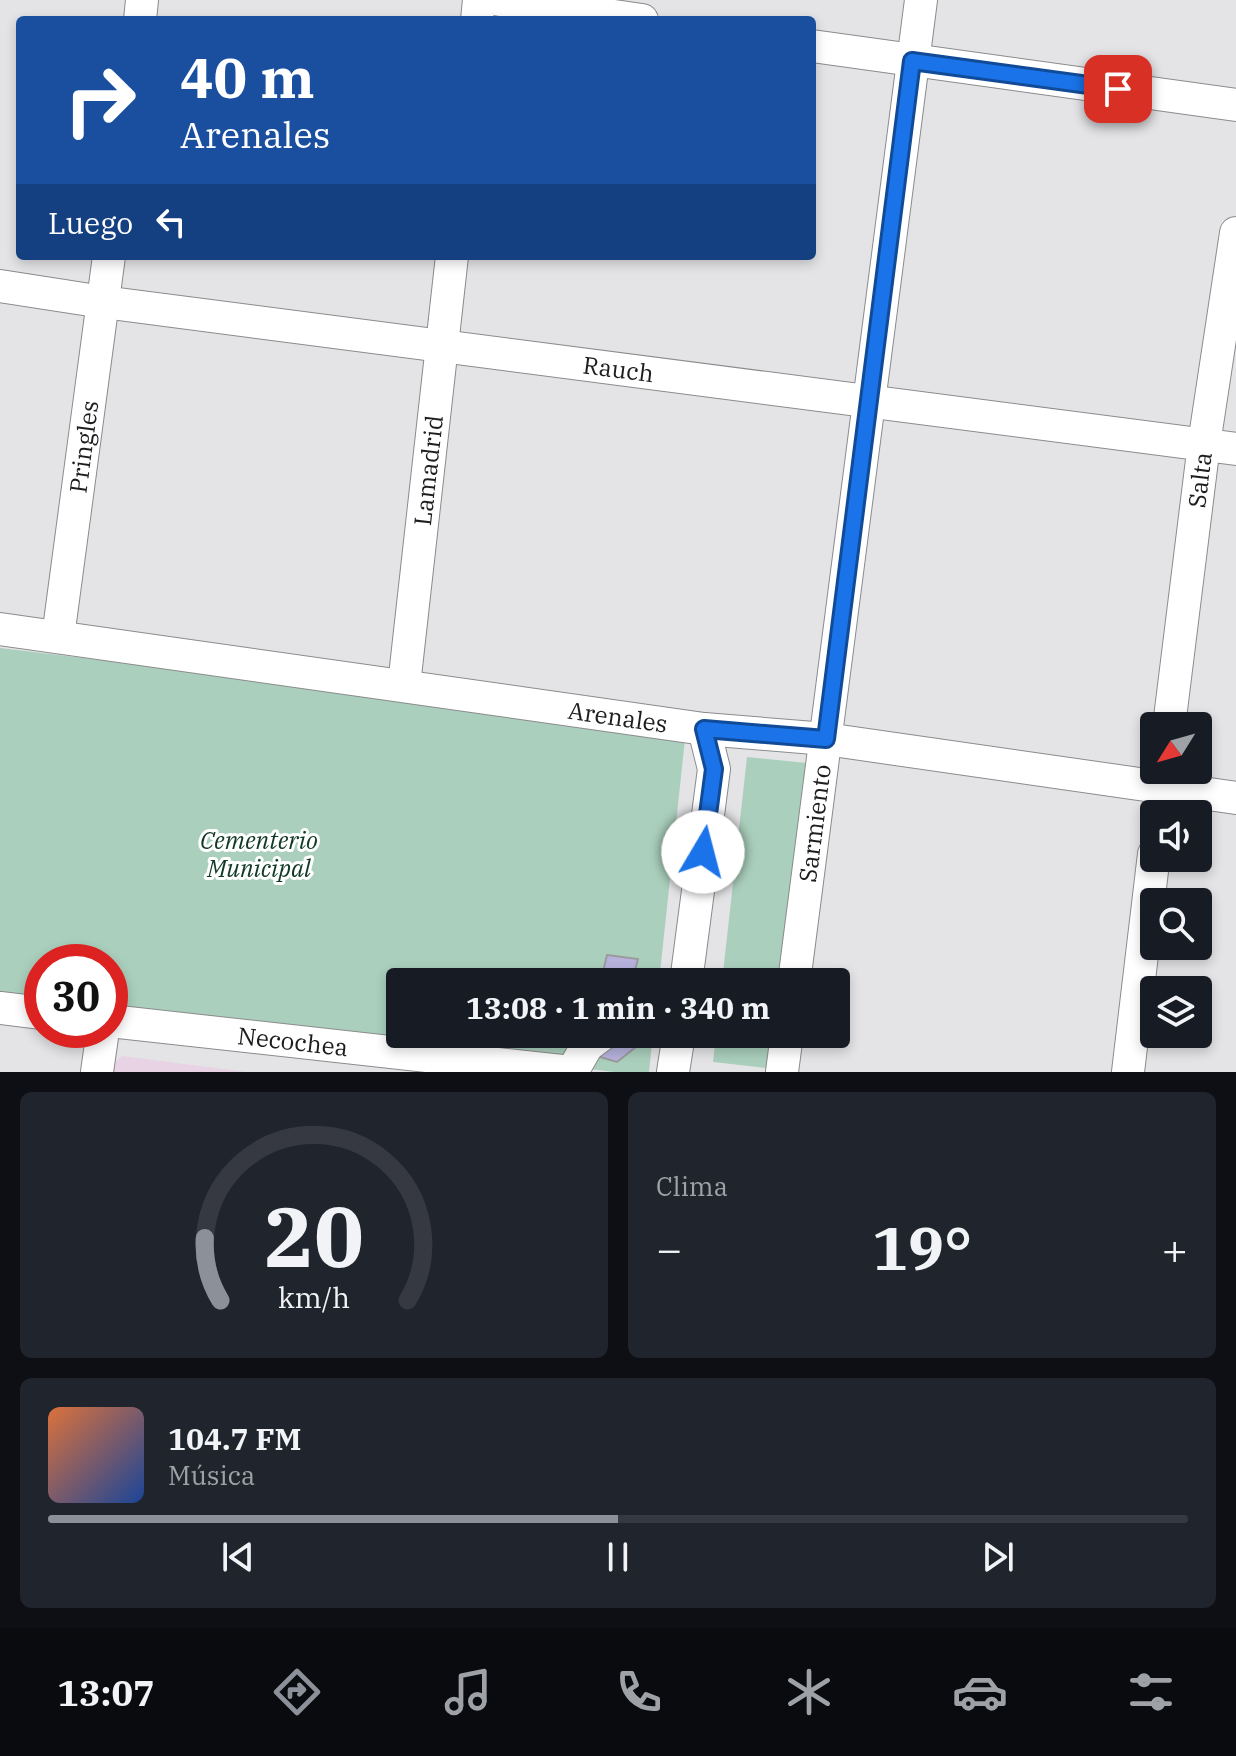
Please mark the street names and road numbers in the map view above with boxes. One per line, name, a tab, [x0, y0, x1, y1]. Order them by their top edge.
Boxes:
street label: Rauch	[581, 348, 656, 389]
street label: Pringles	[61, 398, 106, 495]
street label: Lamadrid	[406, 414, 450, 527]
street label: Salta	[1180, 450, 1219, 510]
street label: Arenales	[566, 694, 670, 740]
street label: Sarmiento	[791, 762, 838, 884]
street label: Necochea	[236, 1019, 350, 1063]

